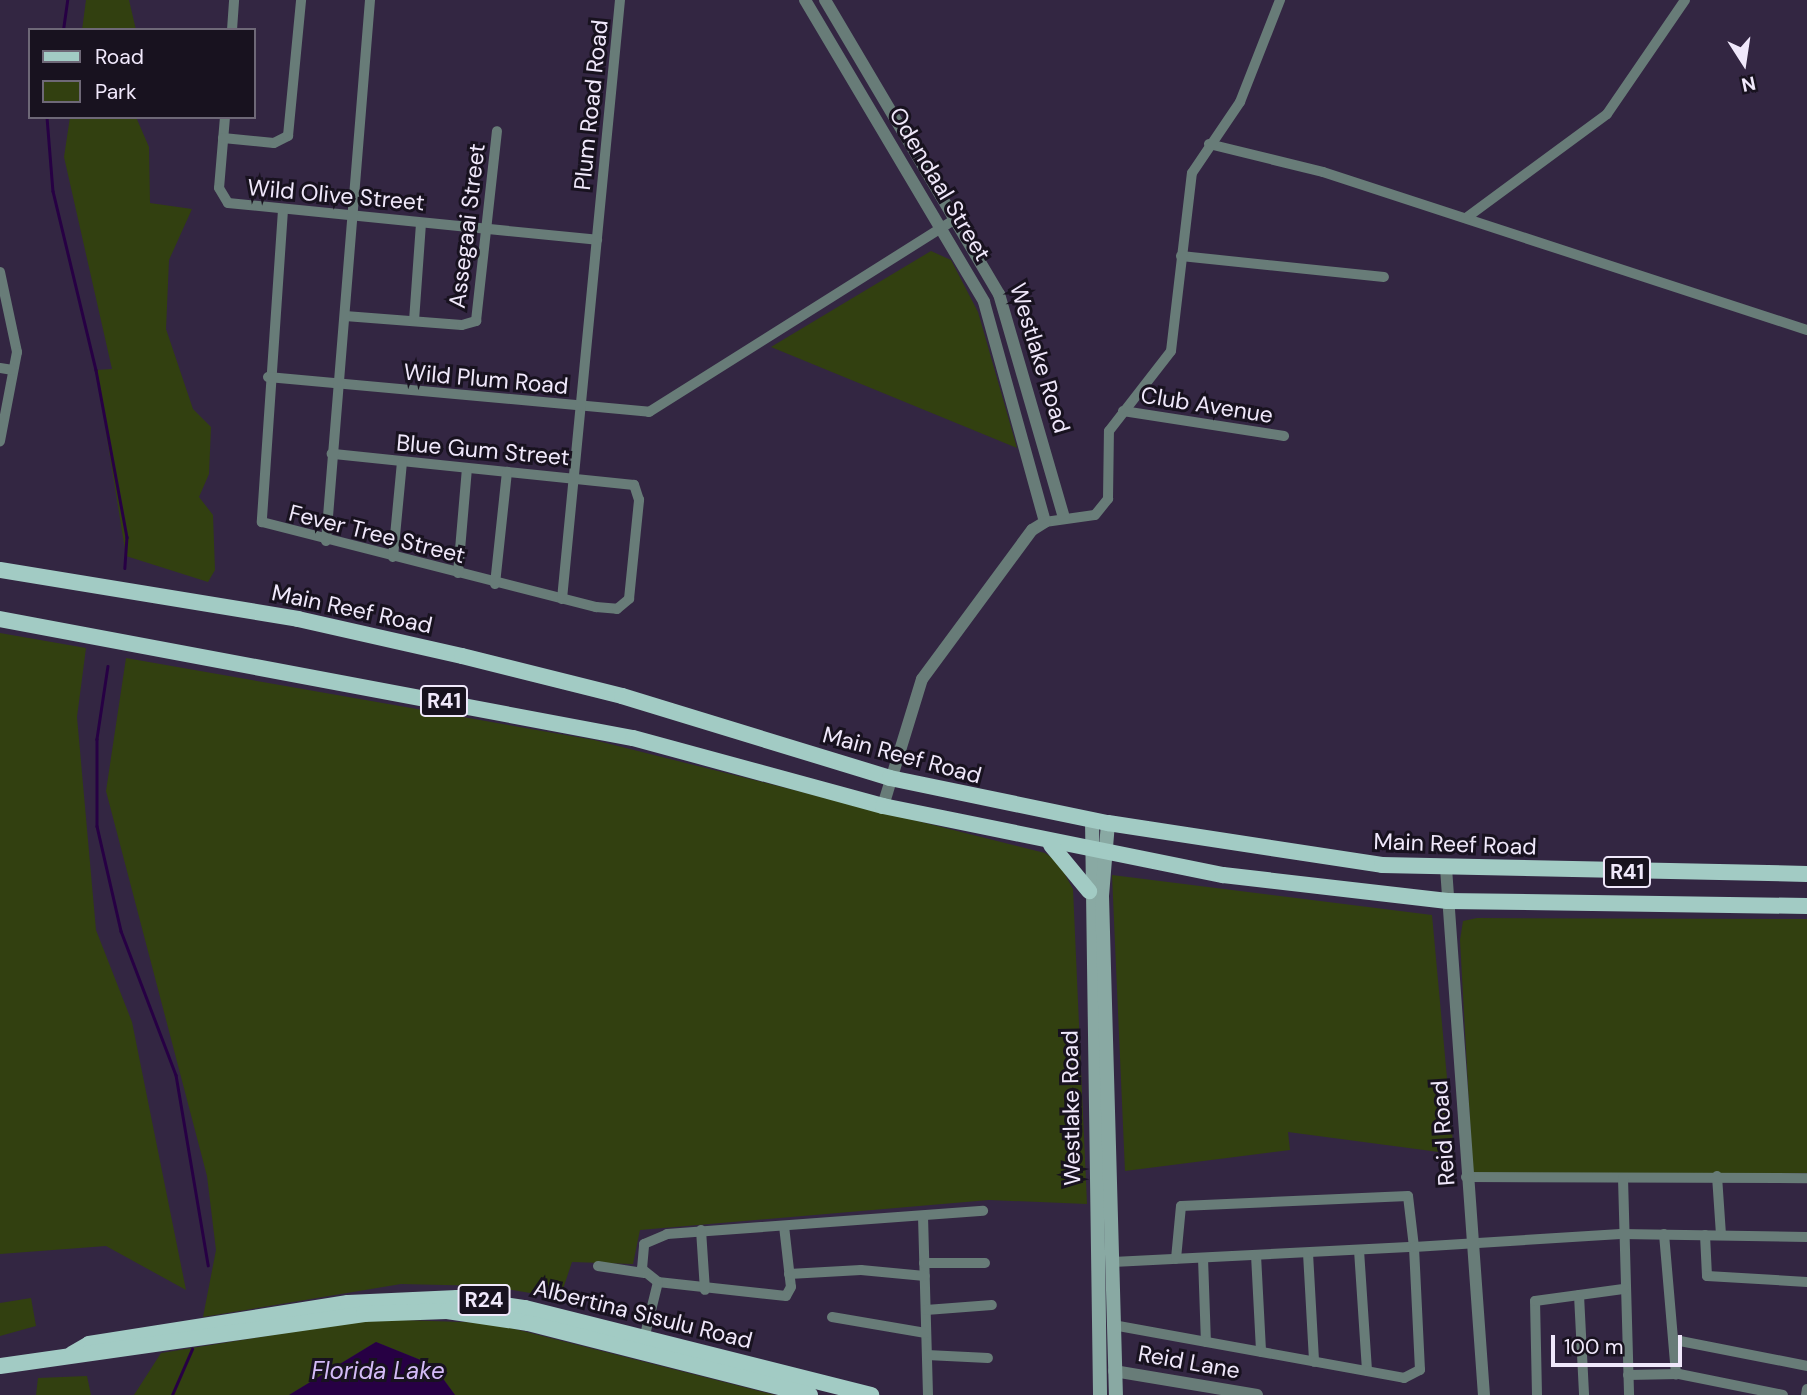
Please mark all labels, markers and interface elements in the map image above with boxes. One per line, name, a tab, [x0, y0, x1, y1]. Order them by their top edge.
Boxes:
street label: Plum Road Road	[568, 18, 614, 192]
legend	[28, 28, 256, 119]
north arrow	[1709, 28, 1779, 98]
text: Road	[95, 43, 144, 71]
text: N	[1739, 70, 1758, 98]
text: Park	[95, 78, 136, 106]
street label: Odendaal Street	[883, 102, 997, 266]
street label: Assegaai Street	[443, 142, 491, 310]
street label: Wild Olive Street	[246, 174, 426, 216]
street label: Westlake Road	[1004, 280, 1076, 436]
street label: Wild Plum Road	[402, 358, 570, 400]
street label: Club Avenue	[1139, 381, 1275, 429]
street label: Blue Gum Street	[395, 429, 571, 471]
street label: Fever Tree Street	[286, 499, 468, 569]
street label: Main Reef Road	[269, 579, 435, 639]
road number: R41	[420, 684, 468, 718]
street label: Main Reef Road	[820, 721, 984, 789]
street label: Main Reef Road	[1373, 827, 1537, 861]
road number: R41	[1602, 854, 1652, 890]
street label: Westlake Road	[1056, 1030, 1086, 1186]
street label: Reid Road	[1426, 1079, 1460, 1187]
street label: Albertina Sisulu Road	[531, 1273, 755, 1355]
road number: R24	[456, 1282, 512, 1318]
scale bar	[1555, 1322, 1686, 1366]
text: 100 m	[1564, 1333, 1624, 1361]
street label: Reid Lane	[1136, 1339, 1242, 1385]
water label: Florida Lake	[311, 1357, 445, 1385]

